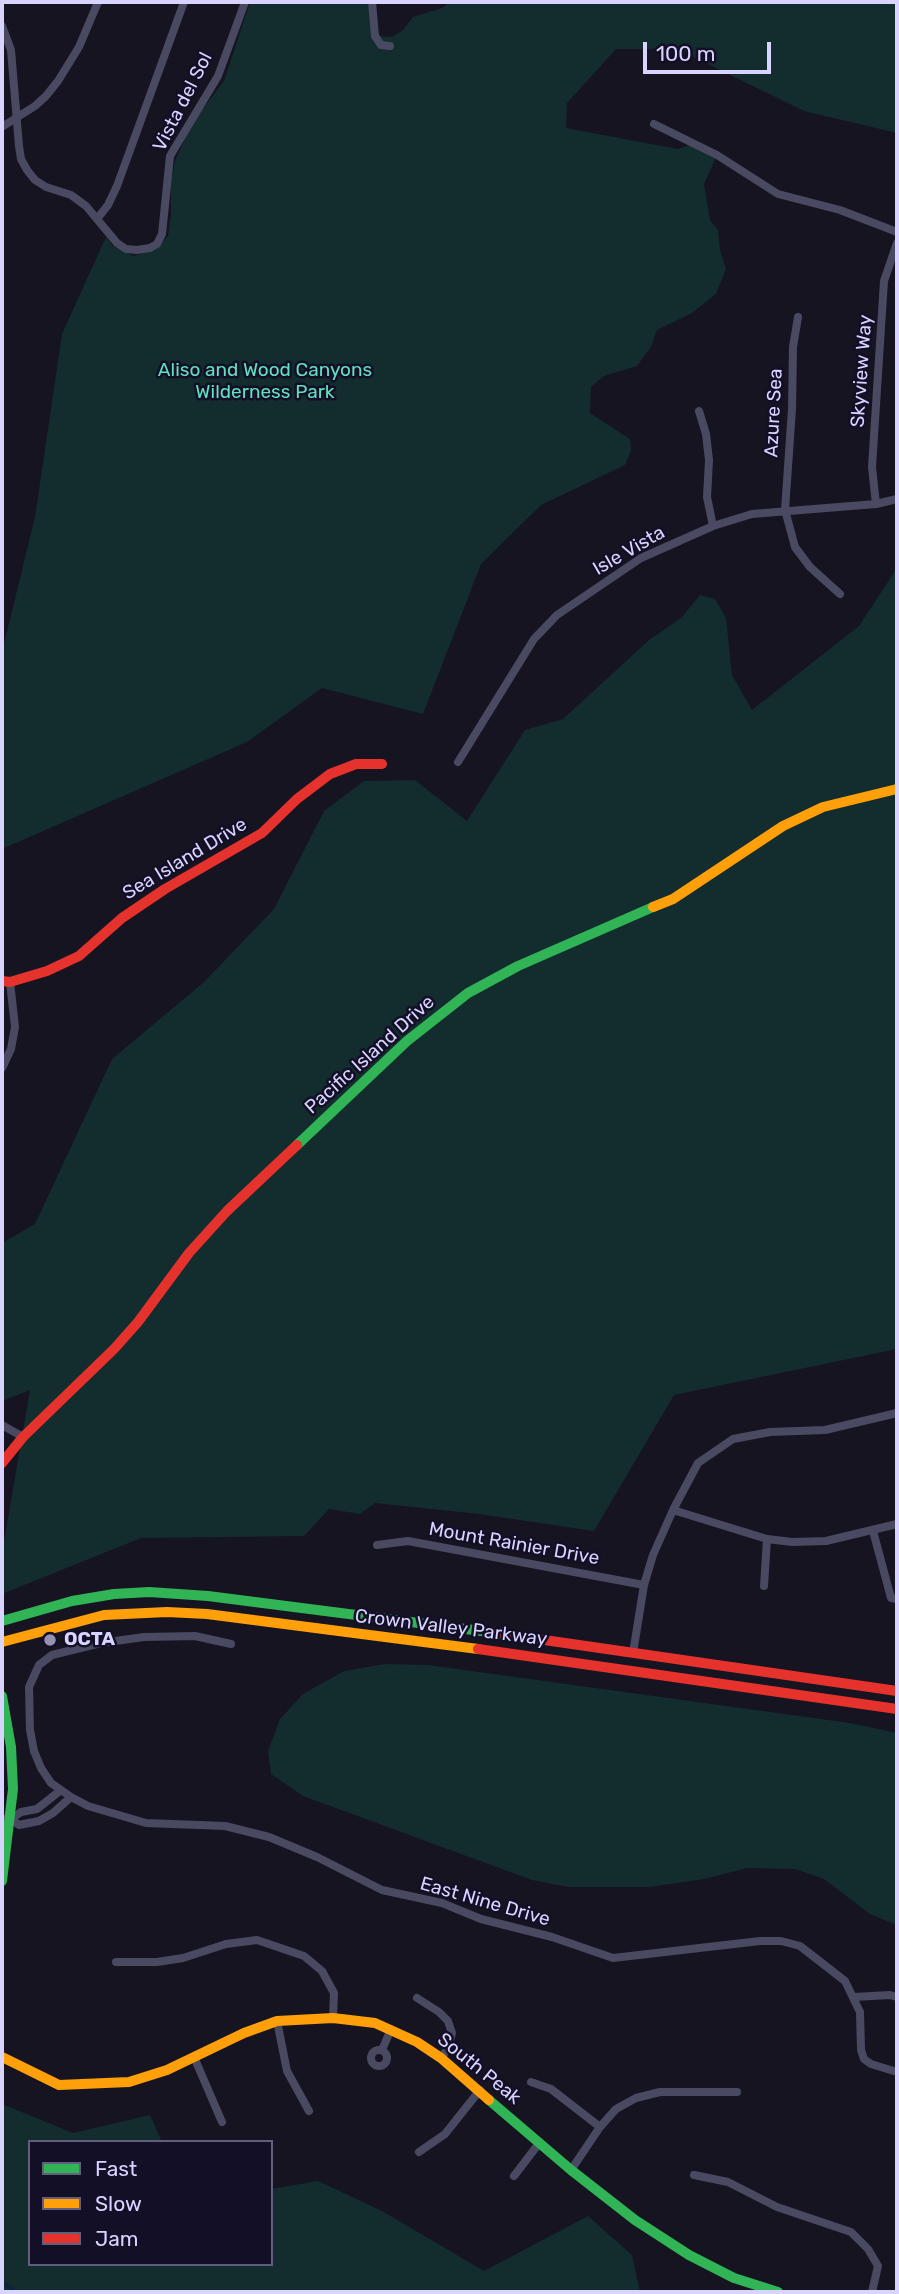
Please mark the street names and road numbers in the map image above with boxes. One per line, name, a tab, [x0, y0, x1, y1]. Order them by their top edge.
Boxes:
street label: Vista del Sol	[148, 49, 218, 155]
street label: Skyview Way	[847, 314, 877, 428]
street label: Azure Sea	[760, 368, 788, 458]
street label: Isle Vista	[589, 521, 669, 581]
street label: Sea Island Drive	[119, 813, 251, 905]
street label: Pacific Island Drive	[301, 991, 439, 1119]
street label: Mount Rainier Drive	[427, 1518, 601, 1570]
street label: Crown Valley Parkway	[354, 1605, 548, 1651]
street label: East Nine Drive	[417, 1873, 553, 1931]
street label: South Peak	[433, 2028, 525, 2110]

